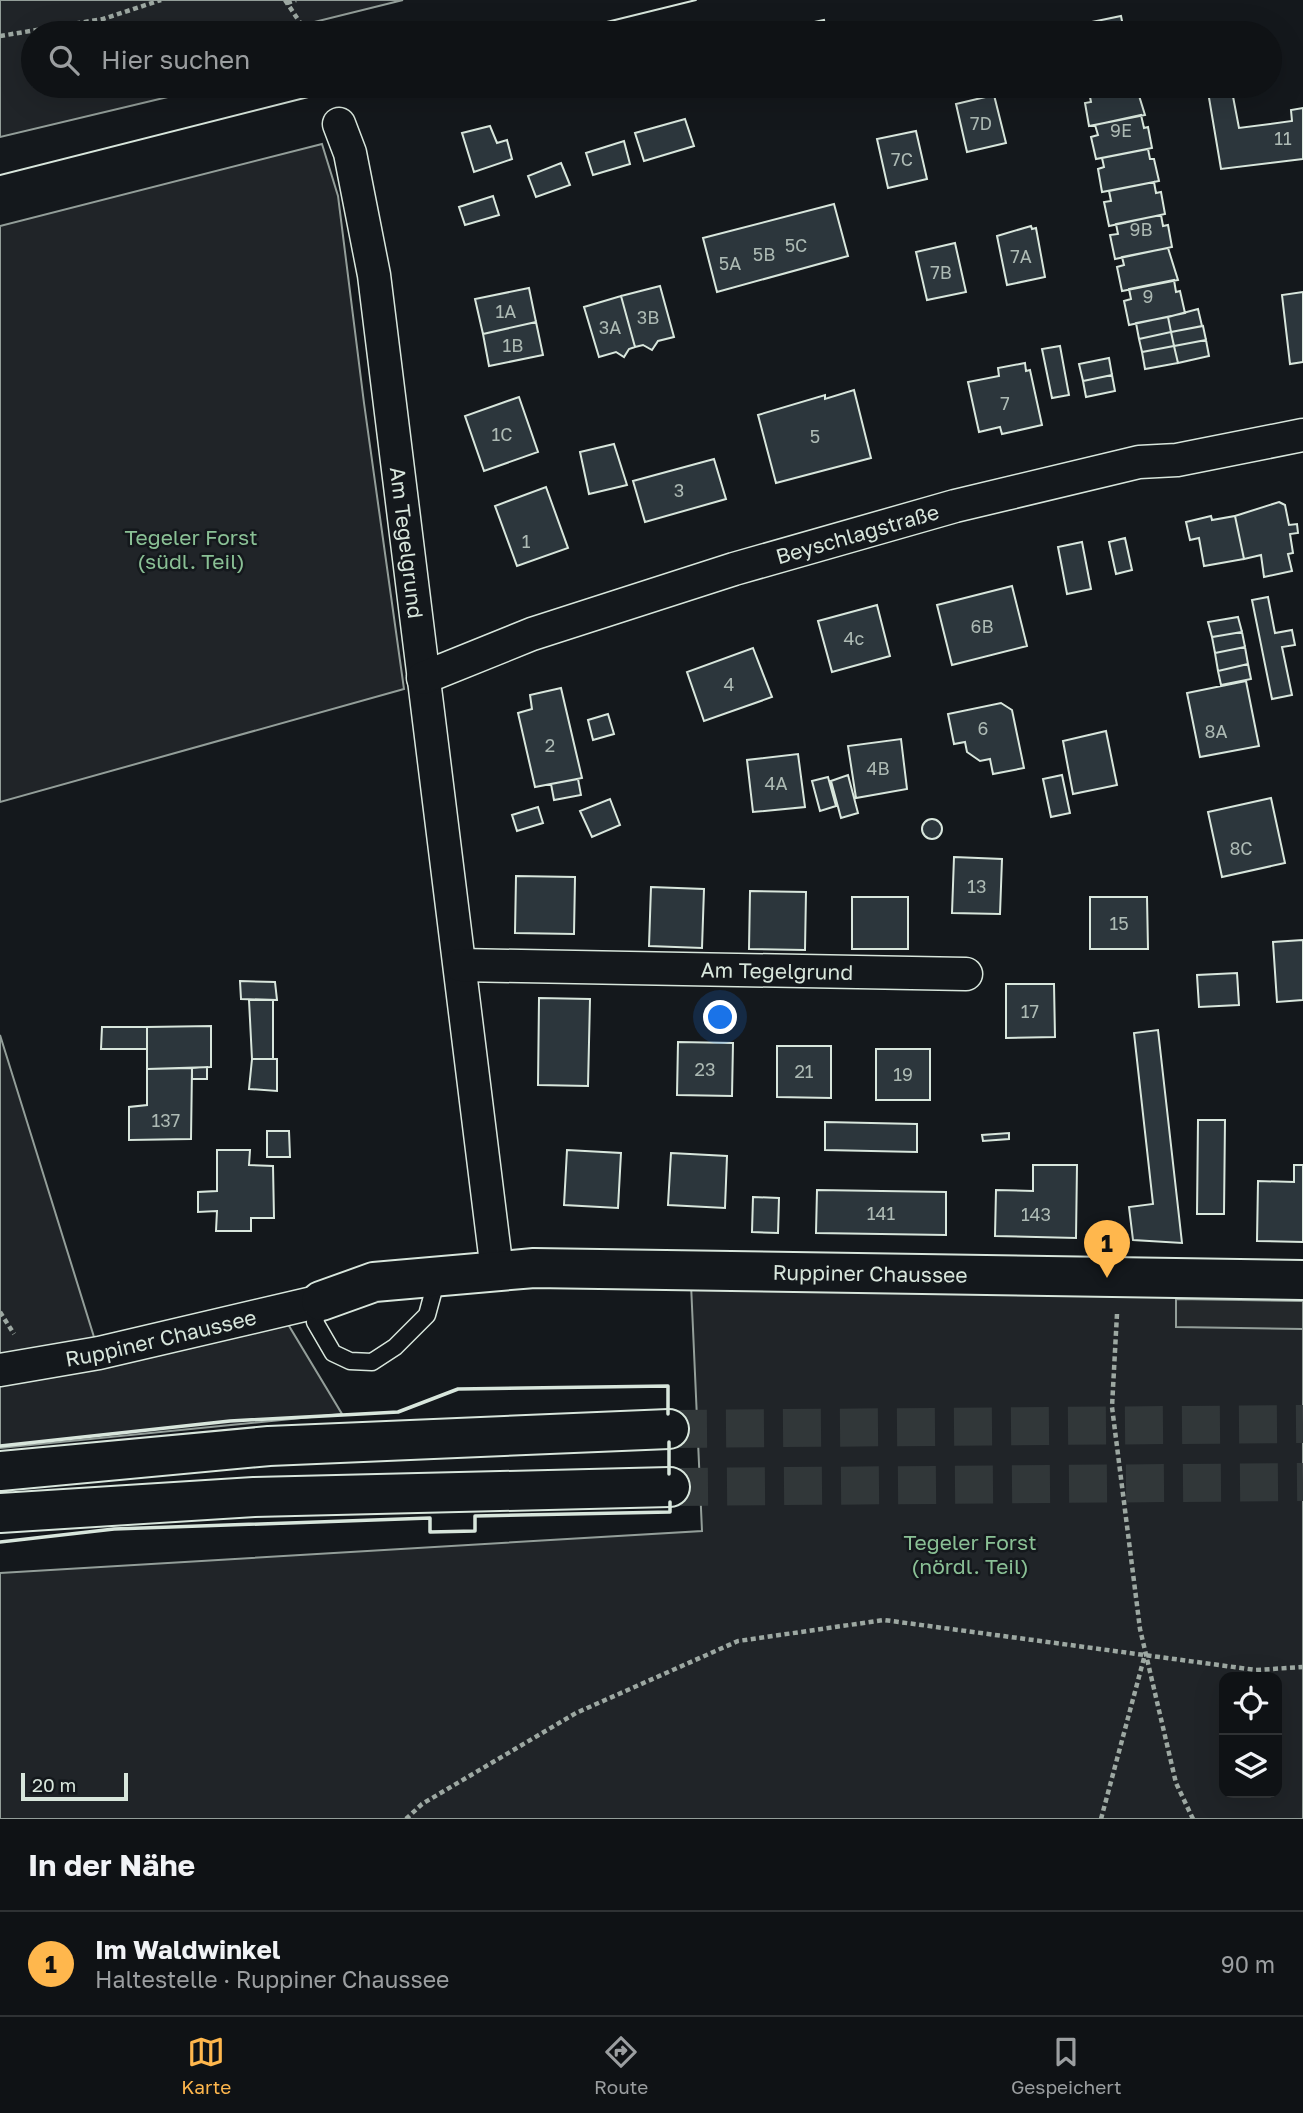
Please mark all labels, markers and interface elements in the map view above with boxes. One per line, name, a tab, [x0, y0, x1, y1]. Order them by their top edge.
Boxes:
search box	[21, 21, 1282, 98]
icon: search	[45, 41, 83, 79]
text: Hier suchen	[101, 44, 250, 75]
house number: 7D	[970, 112, 992, 134]
house number: 9E	[1110, 119, 1132, 141]
house number: 11	[1274, 127, 1292, 149]
house number: 7C	[891, 148, 913, 170]
house number: 9B	[1130, 218, 1152, 240]
house number: 5C	[785, 234, 807, 256]
house number: 5B	[753, 243, 775, 265]
house number: 7A	[1010, 245, 1032, 267]
house number: 5A	[719, 252, 741, 274]
house number: 7B	[930, 261, 952, 283]
house number: 9	[1143, 285, 1153, 307]
house number: 1A	[496, 300, 516, 322]
house number: 3B	[637, 306, 659, 328]
house number: 3A	[599, 316, 621, 338]
house number: 1B	[503, 334, 523, 356]
house number: 7	[1000, 392, 1010, 414]
house number: 1C	[492, 423, 512, 445]
house number: 5	[810, 425, 820, 447]
street label: Am Tegelgrund	[385, 465, 429, 620]
house number: 3	[674, 479, 684, 501]
street label: Beyschlagstraße	[773, 498, 942, 569]
park label: Tegeler Forst (südl. Teil)	[124, 524, 258, 574]
house number: 1	[522, 530, 531, 552]
house number: 6B	[971, 615, 993, 637]
house number: 4c	[844, 627, 865, 649]
house number: 4	[724, 673, 735, 695]
house number: 6	[978, 717, 988, 739]
house number: 8A	[1204, 720, 1228, 742]
house number: 2	[545, 734, 555, 756]
house number: 4B	[866, 757, 890, 779]
house number: 4A	[764, 772, 788, 794]
house number: 8C	[1229, 837, 1253, 859]
house number: 13	[967, 875, 987, 897]
house number: 15	[1109, 912, 1129, 934]
street label: Am Tegelgrund	[700, 956, 853, 985]
your location	[703, 1000, 737, 1034]
house number: 17	[1021, 1000, 1039, 1022]
house number: 23	[695, 1058, 715, 1080]
house number: 21	[794, 1060, 814, 1082]
house number: 19	[893, 1063, 913, 1085]
house number: 137	[152, 1109, 180, 1131]
house number: 141	[867, 1202, 895, 1224]
house number: 143	[1021, 1203, 1051, 1225]
pin: 1	[1084, 1220, 1130, 1278]
street label: Ruppiner Chaussee	[772, 1259, 968, 1288]
street label: Ruppiner Chaussee	[63, 1304, 259, 1372]
park label: Tegeler Forst (nördl. Teil)	[903, 1529, 1037, 1579]
map controls	[1219, 1672, 1282, 1798]
button: locate	[1219, 1672, 1282, 1735]
button: layers	[1219, 1735, 1282, 1798]
scale bar	[21, 1770, 128, 1802]
text: 20 m	[32, 1773, 76, 1796]
text: In der Nähe	[28, 1847, 195, 1883]
text: Im Waldwinkel	[95, 1934, 280, 1965]
text: 1	[45, 1950, 57, 1978]
text: 90 m	[1221, 1950, 1275, 1978]
text: Haltestelle · Ruppiner Chaussee	[95, 1965, 449, 1993]
tab: Karte	[181, 2033, 231, 2098]
tab: Route	[594, 2033, 648, 2098]
tab: Gespeichert	[1011, 2033, 1122, 2098]

